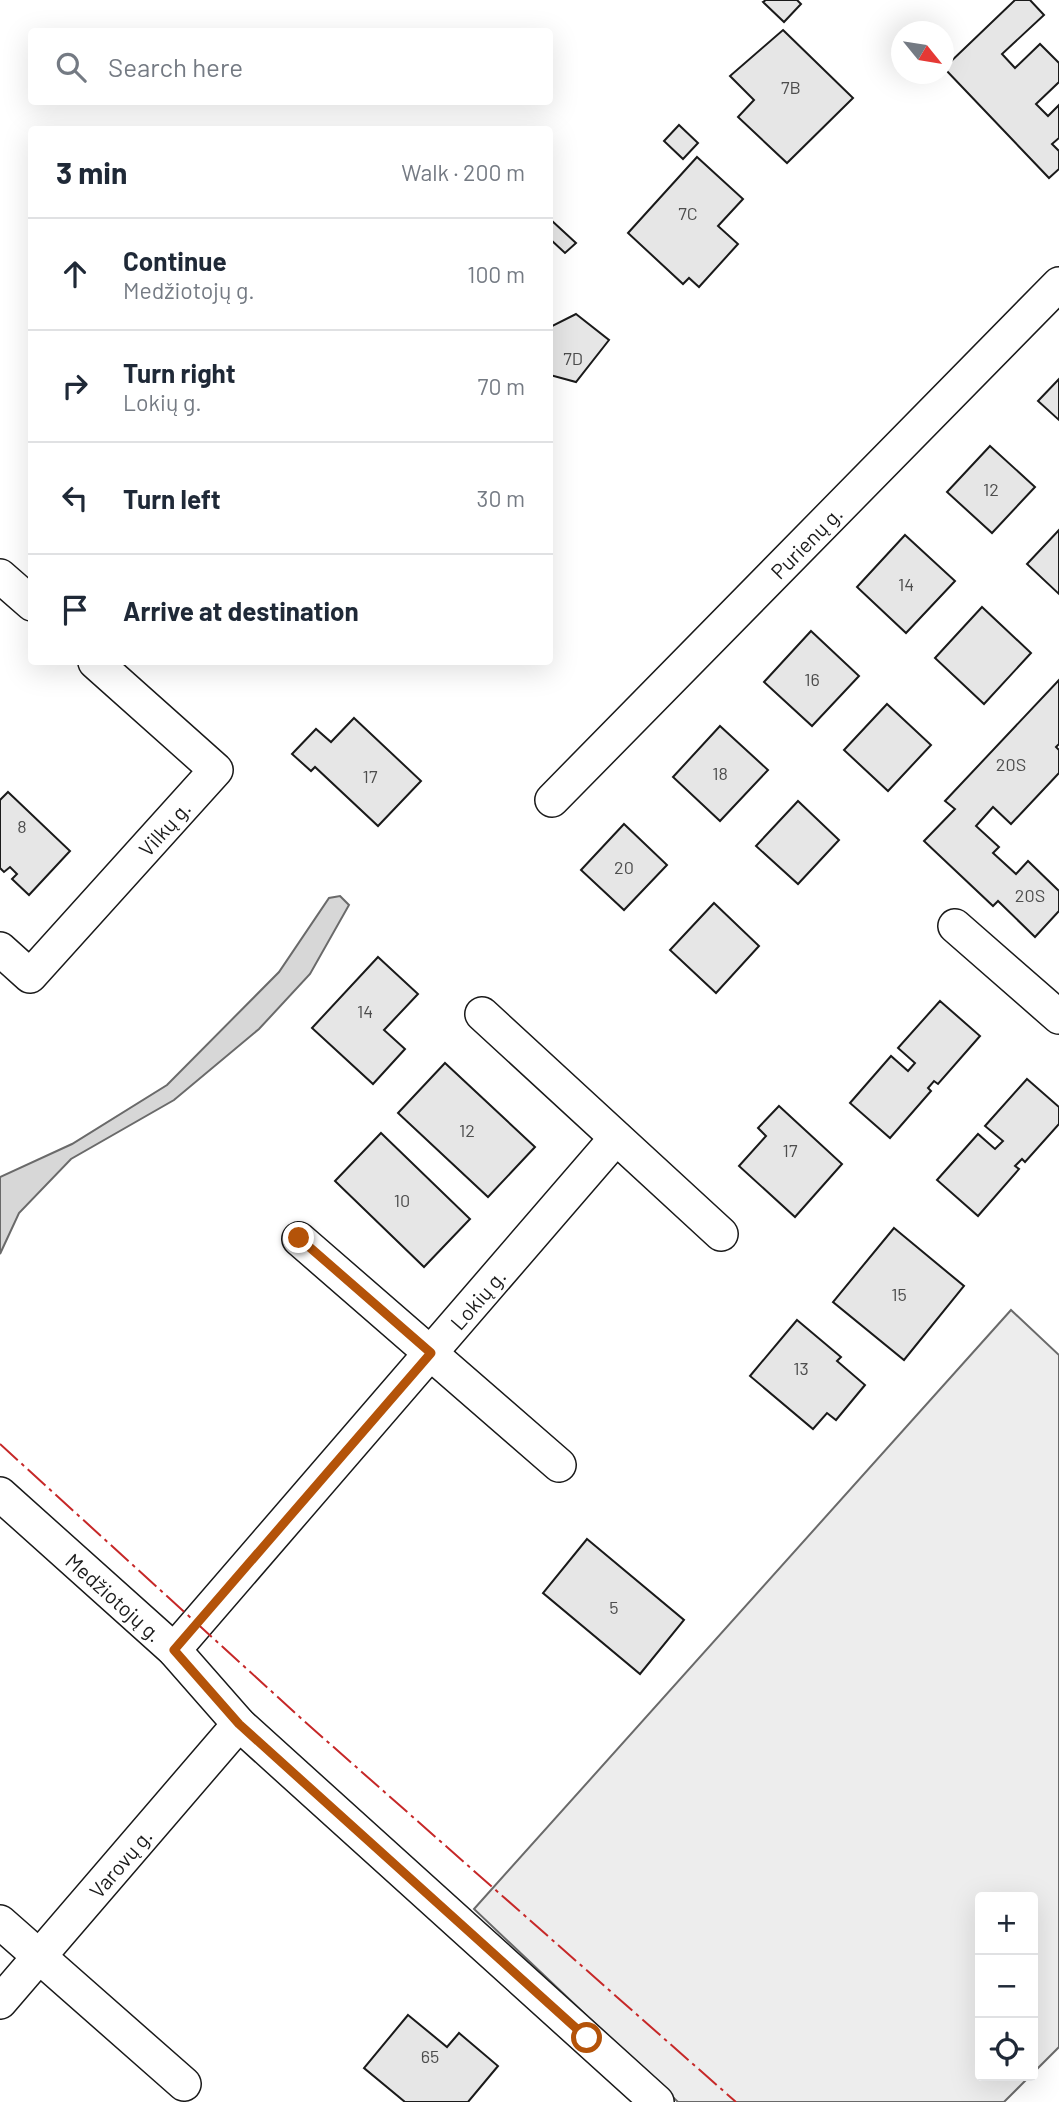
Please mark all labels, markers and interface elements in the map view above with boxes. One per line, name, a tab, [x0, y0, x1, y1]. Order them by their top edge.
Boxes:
north arrow	[891, 21, 954, 84]
search box	[28, 28, 553, 105]
icon: search	[52, 48, 90, 86]
text: Search here	[108, 51, 243, 82]
house number: 7B	[781, 76, 801, 98]
text: 3 min	[56, 154, 127, 190]
text: Walk · 200 m	[401, 158, 525, 186]
house number: 7C	[678, 202, 698, 224]
text: Continue	[123, 245, 227, 276]
icon: ahead	[56, 255, 94, 293]
text: 100 m	[467, 260, 525, 288]
text: Medžiotojų g.	[123, 276, 255, 304]
house number: 7D	[563, 347, 583, 369]
text: Turn right	[123, 357, 236, 388]
icon: right	[56, 367, 94, 405]
text: 70 m	[478, 372, 525, 400]
text: Lokių g.	[123, 388, 202, 416]
house number: 12	[983, 478, 999, 500]
icon: left	[56, 479, 94, 517]
text: Turn left	[123, 483, 221, 514]
text: 30 m	[477, 484, 525, 512]
street label: Purienų g.	[765, 500, 847, 583]
house number: 14	[898, 573, 914, 595]
icon: arrive	[56, 591, 94, 629]
text: Arrive at destination	[123, 595, 359, 626]
house number: 16	[804, 668, 820, 690]
house number: 20S	[996, 753, 1026, 775]
house number: 18	[712, 762, 728, 784]
house number: 17	[363, 765, 378, 787]
street label: Vilkų g.	[132, 795, 195, 861]
house number: 8	[17, 815, 27, 837]
house number: 20	[614, 856, 634, 878]
house number: 20S	[1015, 884, 1045, 906]
house number: 14	[357, 1000, 373, 1022]
house number: 12	[459, 1119, 475, 1141]
house number: 17	[783, 1139, 798, 1161]
house number: 10	[394, 1189, 410, 1211]
route end	[283, 1222, 314, 1253]
street label: Lokių g.	[444, 1263, 510, 1334]
house number: 15	[891, 1283, 907, 1305]
house number: 13	[793, 1357, 809, 1379]
street label: Medžiotojų g.	[62, 1547, 168, 1646]
house number: 5	[609, 1596, 619, 1618]
street label: Varovų g.	[83, 1823, 157, 1902]
map controls	[975, 1892, 1038, 2081]
button: +	[975, 1892, 1038, 1955]
button: −	[975, 1955, 1038, 2018]
button: locate	[975, 2018, 1038, 2081]
route start	[571, 2022, 602, 2053]
house number: 65	[421, 2045, 439, 2067]

